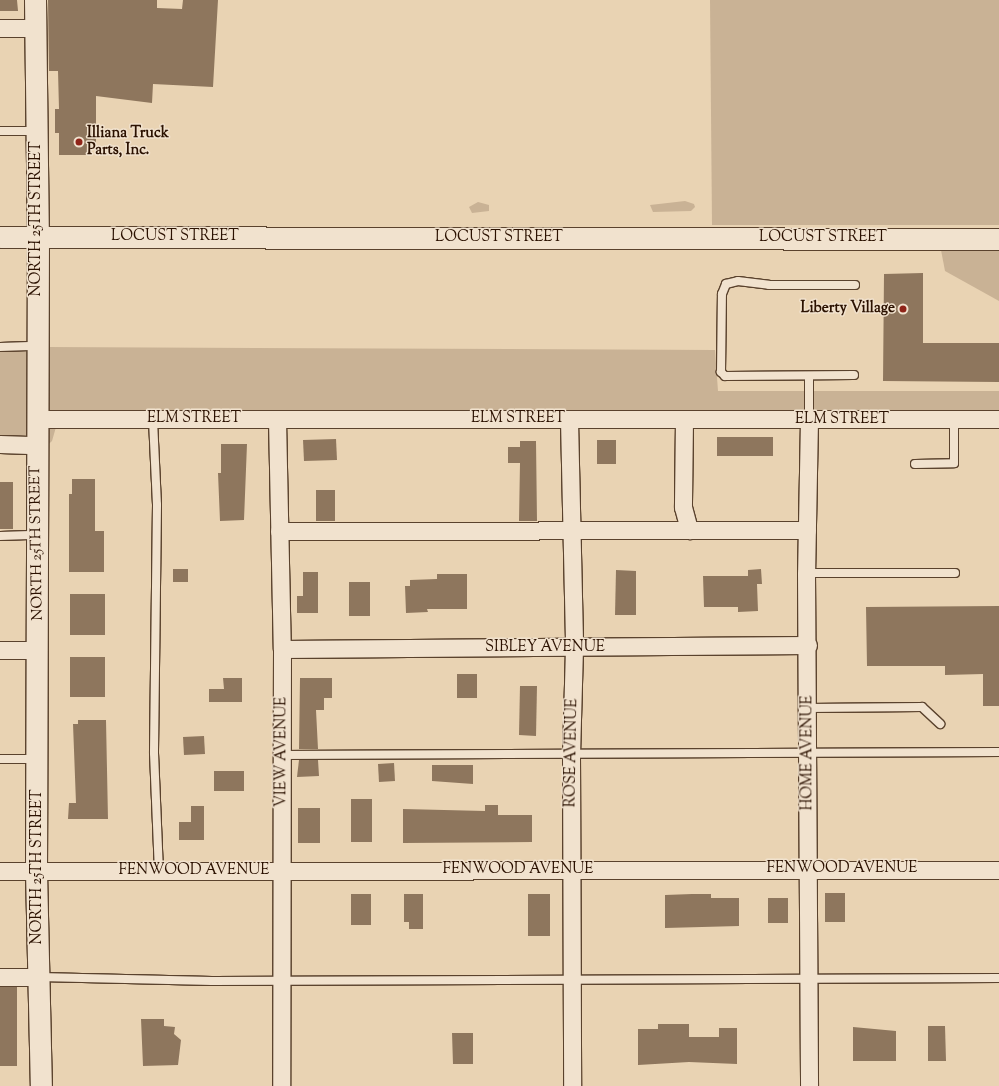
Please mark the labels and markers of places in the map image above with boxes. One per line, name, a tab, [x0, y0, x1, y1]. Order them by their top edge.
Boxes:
place label: Illiana Truck Parts, Inc.	[87, 124, 169, 159]
marker: Illiana Truck Parts, Inc.	[74, 137, 84, 147]
place label: Liberty Village	[800, 300, 895, 318]
marker: Liberty Village	[898, 304, 908, 314]

